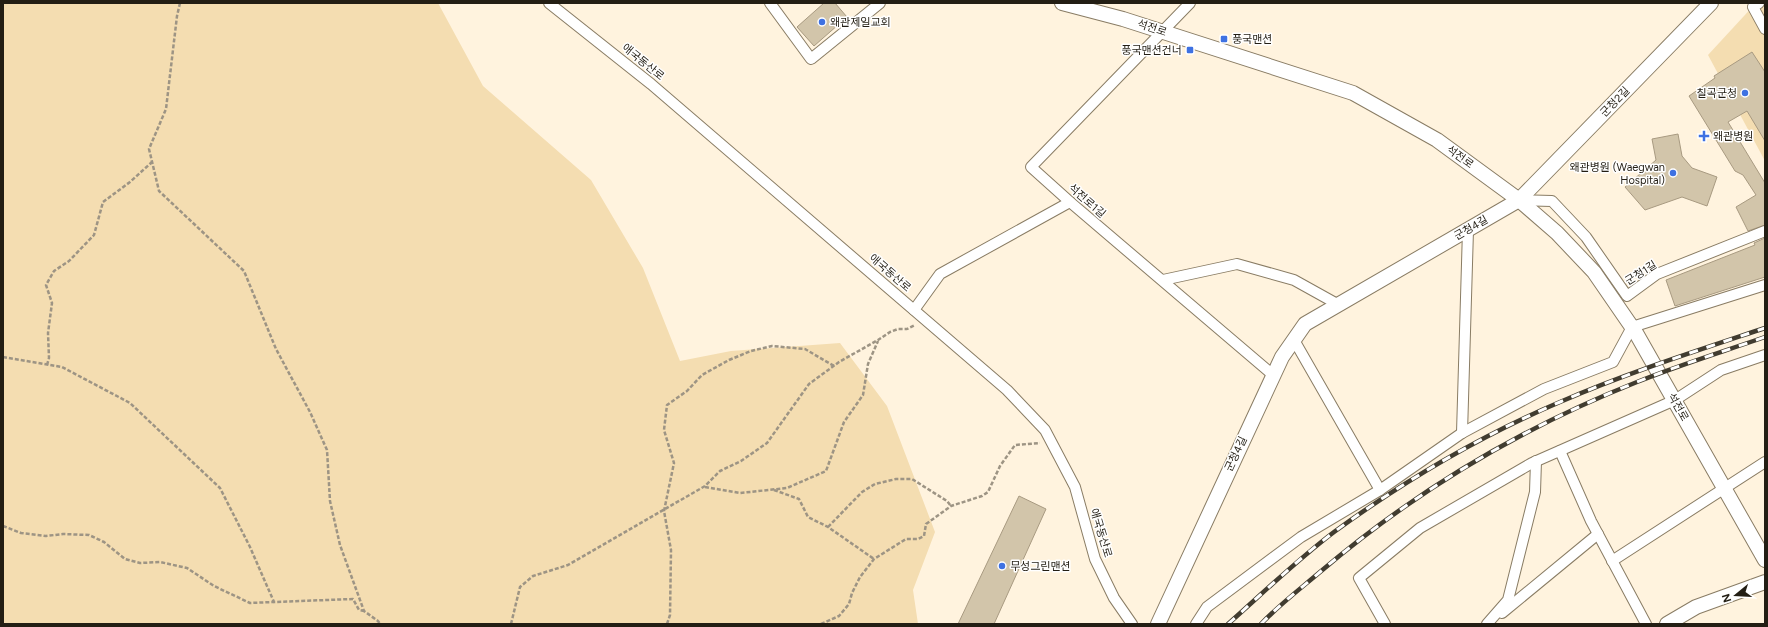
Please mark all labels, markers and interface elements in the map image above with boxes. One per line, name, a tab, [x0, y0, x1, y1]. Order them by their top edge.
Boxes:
place label: 왜관제일교회	[830, 16, 891, 29]
marker: 왜관제일교회	[817, 17, 827, 27]
street label: 석전로	[1136, 17, 1168, 39]
place label: 풍국맨션	[1232, 33, 1272, 46]
marker: 풍국맨션	[1219, 34, 1229, 44]
street label: 애국동산로	[619, 41, 667, 83]
place label: 풍국맨션건너	[1121, 44, 1182, 57]
marker: 풍국맨션건너	[1185, 45, 1195, 55]
street label: 군청2길	[1598, 84, 1632, 120]
place label: 칠곡군청	[1697, 87, 1737, 100]
marker: 칠곡군청	[1740, 88, 1750, 98]
marker: 왜관병원	[1698, 130, 1710, 142]
place label: 왜관병원	[1713, 130, 1753, 143]
street label: 석전로	[1444, 143, 1476, 171]
place label: 왜관병원 (Waegwan Hospital)	[1570, 161, 1665, 187]
marker: 왜관병원 (Waegwan Hospital)	[1668, 168, 1678, 178]
street label: 석전로1길	[1066, 181, 1108, 221]
street label: 군청4길	[1452, 213, 1490, 243]
street label: 애국동산로	[867, 251, 913, 295]
street label: 군청1길	[1623, 258, 1659, 288]
street label: 석전로	[1665, 391, 1691, 423]
street label: 군청4길	[1222, 434, 1250, 474]
street label: 애국동산로	[1087, 507, 1115, 559]
place label: 무성그린맨션	[1010, 560, 1071, 573]
marker: 무성그린맨션	[997, 561, 1007, 571]
north arrow	[1716, 575, 1756, 615]
text: N	[1719, 592, 1734, 604]

